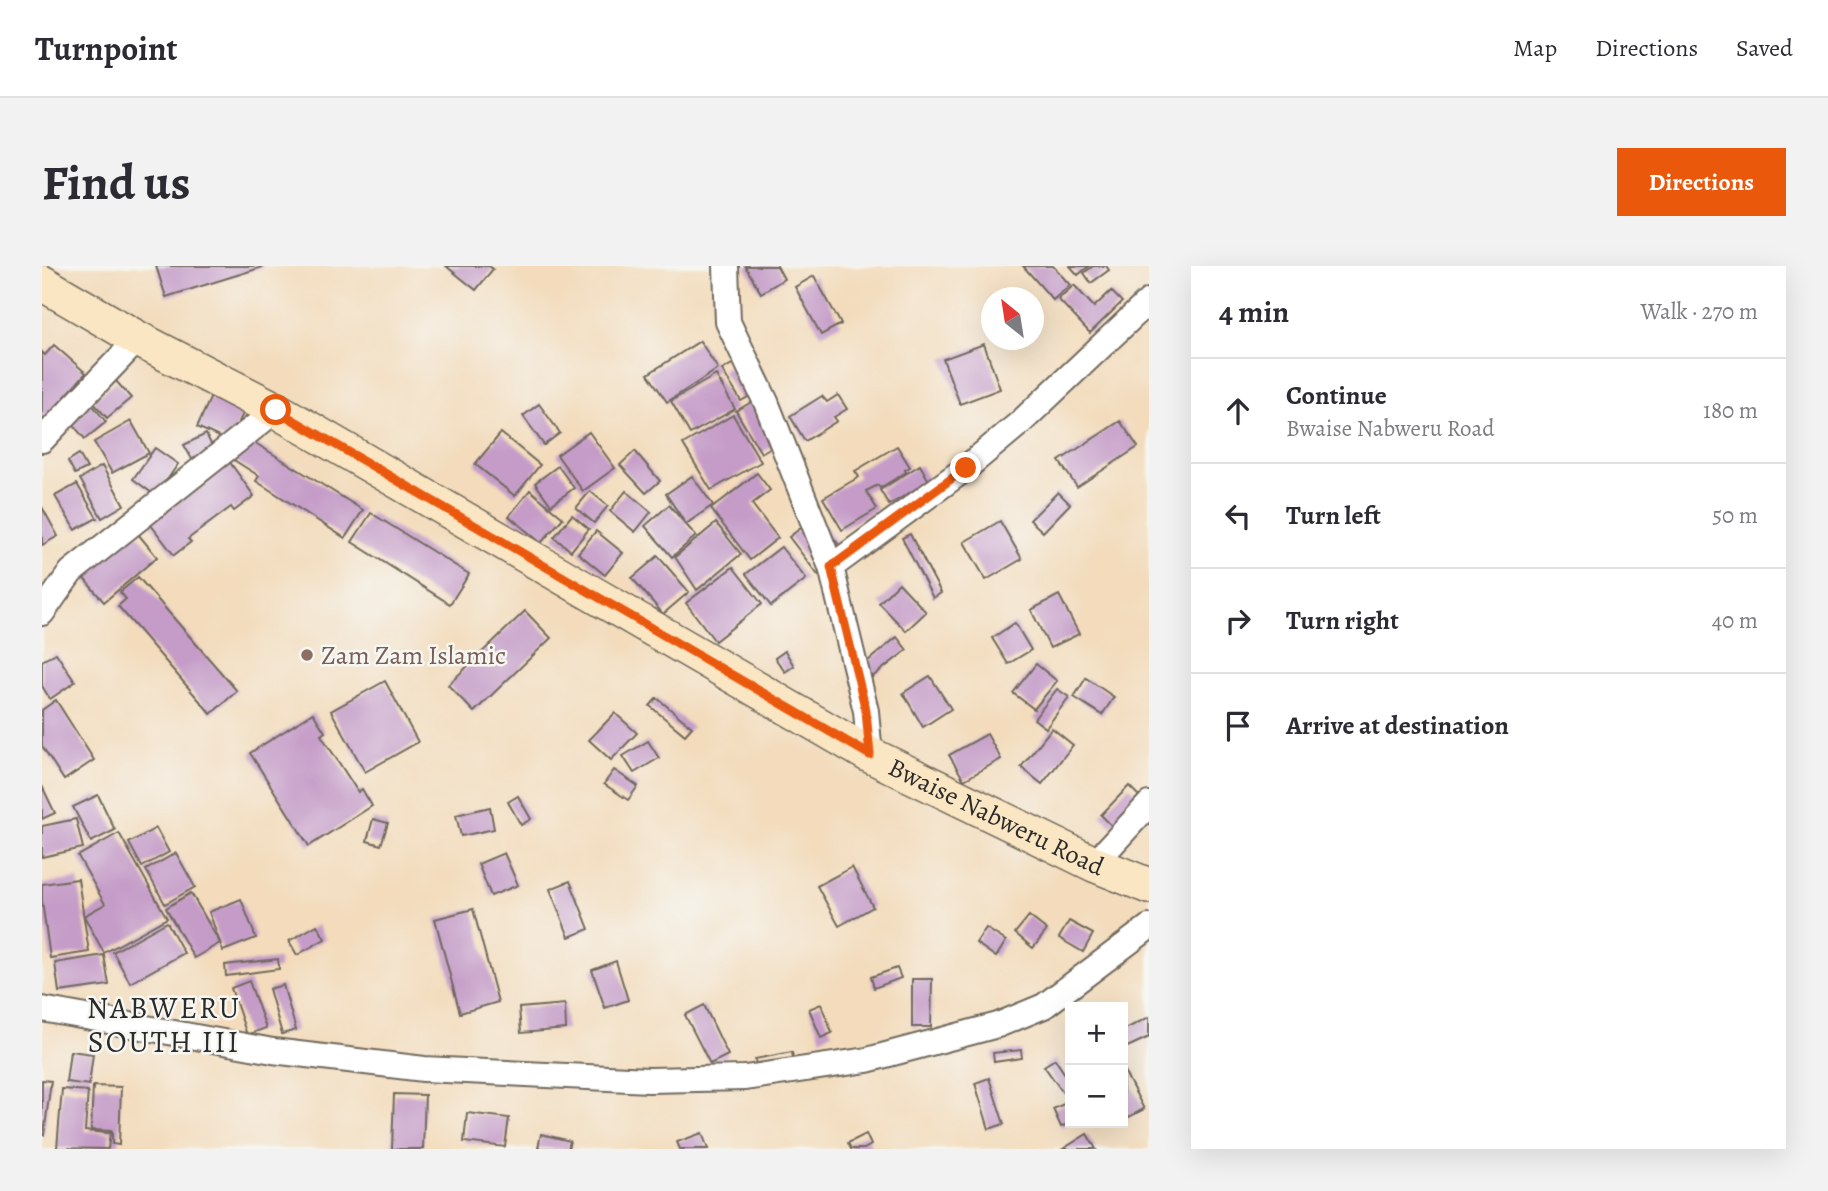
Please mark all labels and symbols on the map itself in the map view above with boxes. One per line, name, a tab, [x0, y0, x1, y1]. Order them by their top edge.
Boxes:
north arrow	[981, 287, 1044, 350]
route start	[260, 394, 291, 425]
route end	[950, 452, 981, 483]
place label: Zam Zam Islamic	[321, 638, 506, 673]
marker: Zam Zam Islamic	[299, 647, 315, 663]
street label: Bwaise Nabweru Road	[883, 749, 1109, 884]
district label: NABWERU SOUTH III	[87, 988, 241, 1062]

